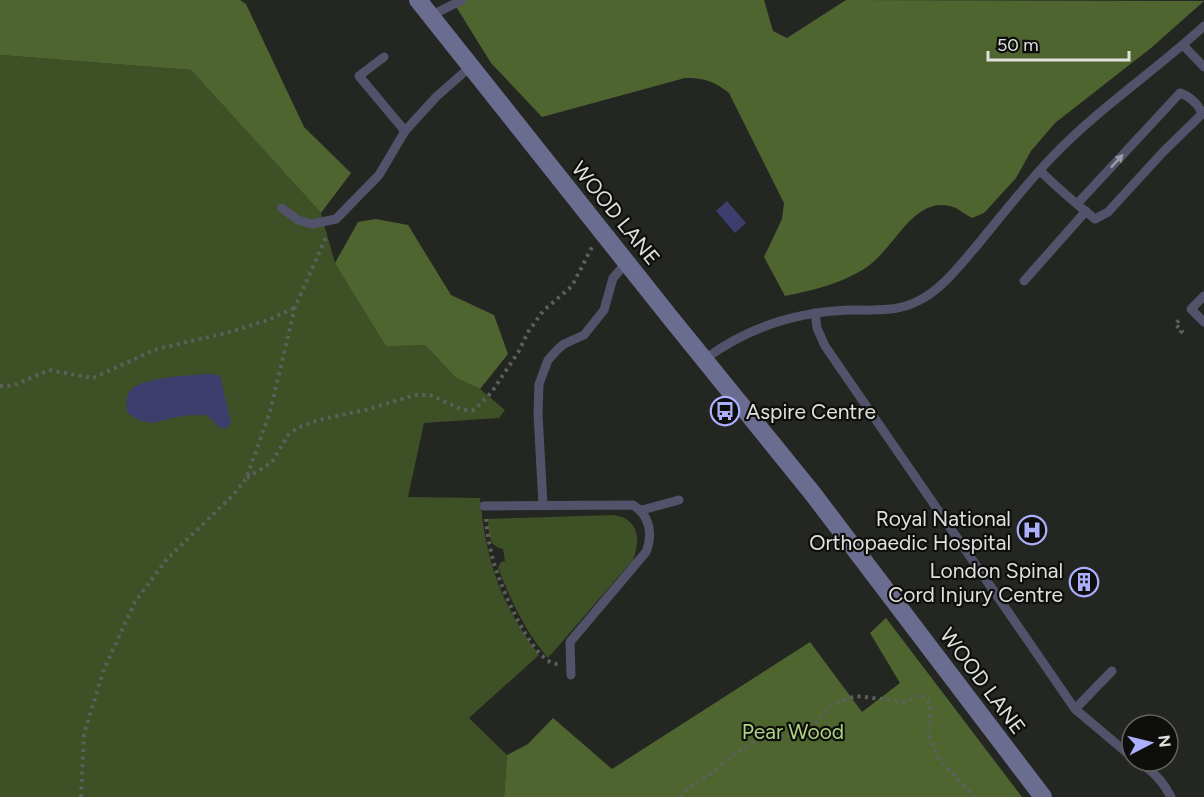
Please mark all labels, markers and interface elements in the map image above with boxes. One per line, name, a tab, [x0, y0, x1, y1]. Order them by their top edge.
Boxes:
scale bar	[988, 24, 1129, 62]
text: 50 m	[997, 34, 1039, 56]
one-way arrow	[1110, 154, 1123, 169]
street label: WOOD LANE	[567, 156, 665, 270]
bus stop icon: Aspire Centre	[709, 395, 741, 427]
place label: Aspire Centre	[746, 399, 876, 424]
place label: Royal National Orthopaedic Hospital	[809, 506, 1011, 555]
hospital icon: Royal National Orthopaedic Hospital	[1016, 514, 1048, 546]
place label: London Spinal Cord Injury Centre	[888, 558, 1063, 607]
building icon: London Spinal Cord Injury Centre	[1068, 566, 1100, 598]
street label: WOOD LANE	[935, 623, 1031, 739]
north arrow	[1120, 713, 1180, 773]
park label: Pear Wood	[742, 719, 844, 744]
text: N	[1154, 734, 1175, 749]

